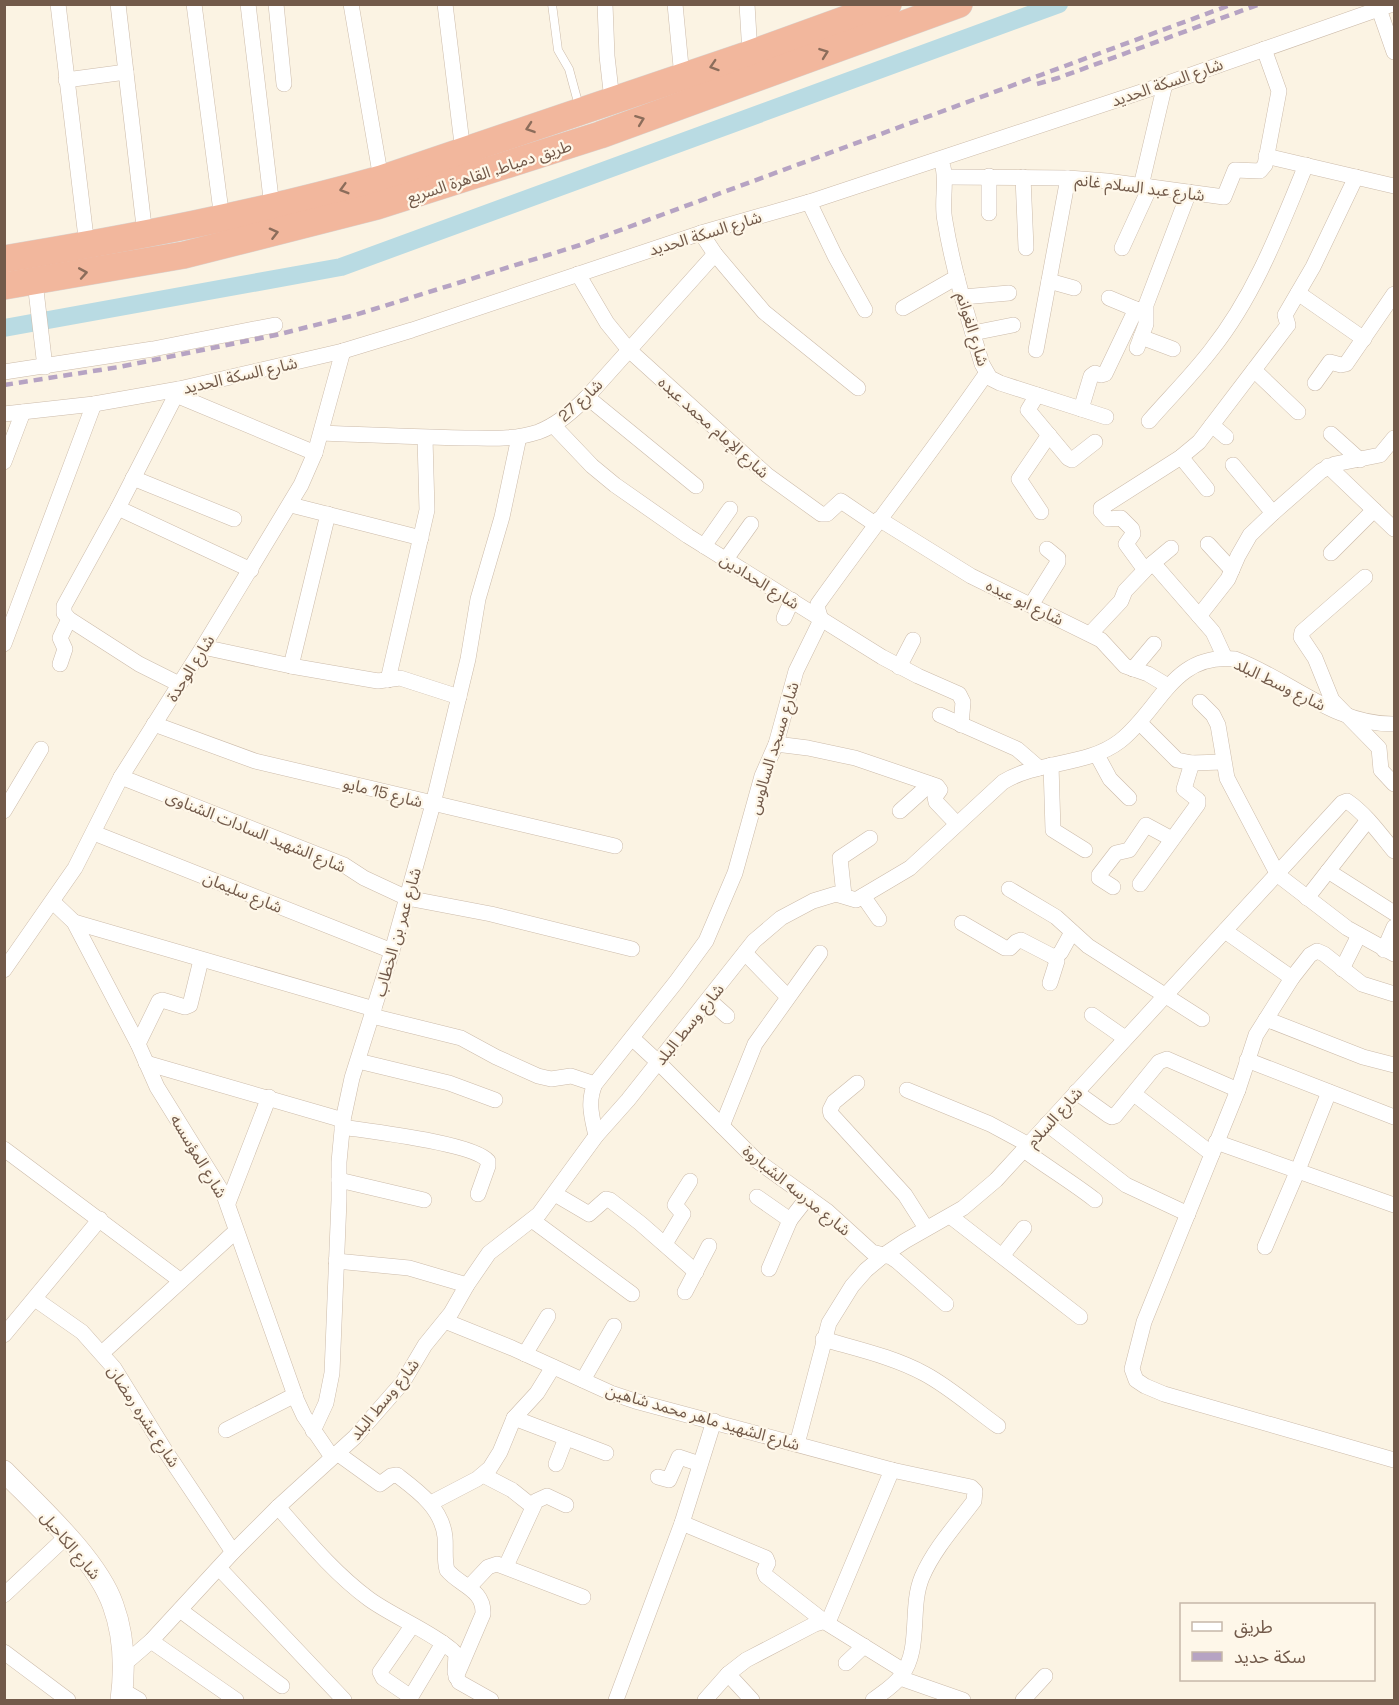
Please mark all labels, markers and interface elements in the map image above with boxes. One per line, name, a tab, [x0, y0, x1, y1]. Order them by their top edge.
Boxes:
one-way arrow	[817, 48, 828, 60]
street label: شارع السكة الحديد	[1108, 54, 1226, 113]
one-way arrow	[709, 58, 720, 71]
one-way arrow	[634, 115, 645, 127]
one-way arrow	[525, 121, 535, 134]
street label: طريق دمياط, القاهرة السريع	[404, 135, 575, 210]
street label: شارع عبد السلام غانم	[1074, 169, 1206, 208]
one-way arrow	[340, 182, 350, 195]
street label: شارع السكة الحديد	[646, 206, 765, 263]
one-way arrow	[268, 228, 278, 241]
one-way arrow	[78, 267, 88, 280]
street label: شارع الغوانم	[949, 290, 994, 369]
street label: شارع السكة الحديد	[181, 352, 300, 401]
street label: شارع الإمام محمد عبده	[652, 372, 774, 484]
street label: شارع 27	[553, 374, 609, 428]
street label: شارع الحدادين	[715, 549, 803, 616]
street label: شارع ابو عبده	[982, 575, 1067, 632]
street label: شارع الوحدة	[162, 631, 221, 707]
street label: شارع وسط البلد	[1230, 653, 1329, 717]
street label: شارع مسجد السالوس	[743, 679, 806, 818]
street label: شارع 15 مايو	[341, 772, 425, 814]
street label: شارع الشهيد السادات الشناوى	[162, 786, 349, 879]
street label: شارع عمر بن الخطاب	[369, 865, 428, 1000]
street label: شارع سليمان	[199, 867, 285, 920]
street label: شارع وسط البلد	[650, 979, 730, 1071]
street label: شارع السلام	[1022, 1083, 1088, 1153]
street label: شارع المؤسسه	[164, 1111, 232, 1203]
street label: شارع مدرسه الشباروة	[737, 1140, 855, 1242]
street label: شارع وسط البلد	[345, 1354, 425, 1446]
street label: شارع عشره رمضان	[101, 1361, 184, 1472]
street label: شارع الشهيد ماهر محمد شاهين	[603, 1380, 802, 1457]
street label: شارع الكاحيل	[34, 1507, 105, 1585]
legend	[1180, 1603, 1375, 1681]
text: طريق	[1234, 1615, 1273, 1638]
text: سكة حديد	[1234, 1645, 1306, 1668]

